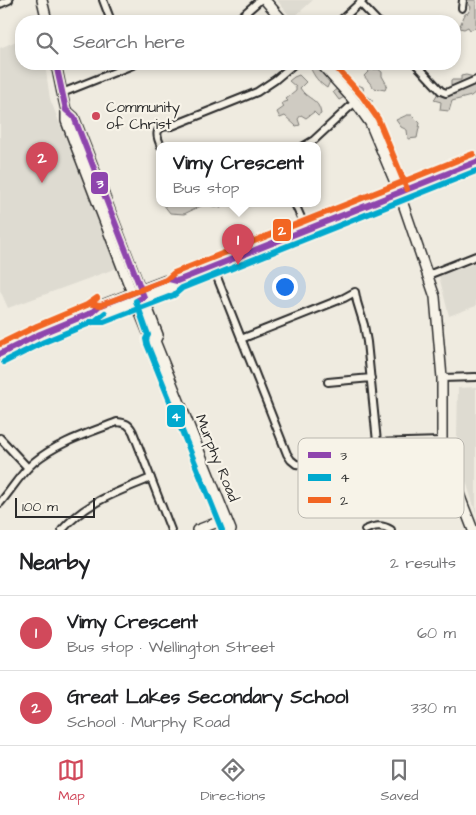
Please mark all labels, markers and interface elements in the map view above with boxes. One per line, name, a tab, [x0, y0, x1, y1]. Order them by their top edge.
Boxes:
search box	[15, 15, 461, 70]
icon: search	[33, 29, 61, 57]
text: Search here	[73, 29, 185, 56]
place label: Community of Christ	[106, 97, 180, 135]
marker: Community of Christ	[90, 110, 102, 122]
pin: 2	[26, 142, 58, 183]
popup	[156, 142, 321, 207]
text: Vimy Crescent	[173, 150, 304, 177]
line badge: 3	[90, 171, 109, 195]
text: 3	[95, 174, 104, 194]
text: Bus stop	[173, 177, 239, 199]
line badge: 2	[272, 218, 292, 242]
text: 2	[277, 221, 287, 241]
pin: 1	[222, 224, 254, 265]
your location	[272, 274, 298, 300]
line badge: 4	[166, 404, 186, 428]
text: 4	[171, 407, 181, 427]
street label: Murphy Road	[189, 411, 244, 506]
legend	[298, 438, 464, 518]
text: 3	[340, 446, 347, 466]
text: 4	[340, 468, 350, 488]
text: 2	[340, 491, 348, 511]
scale bar	[15, 495, 95, 518]
text: 100 m	[22, 497, 58, 517]
text: Nearby	[20, 548, 90, 577]
text: 2 results	[390, 552, 456, 574]
text: Vimy Crescent	[67, 609, 198, 636]
text: 1	[35, 622, 37, 644]
text: 60 m	[417, 622, 456, 644]
text: Bus stop · Wellington Street	[67, 636, 275, 658]
text: Great Lakes Secondary School	[67, 684, 348, 711]
text: 2	[31, 697, 41, 719]
text: 330 m	[411, 697, 456, 719]
text: School · Murphy Road	[67, 711, 230, 733]
tab: Map	[57, 756, 85, 806]
tab: Directions	[200, 756, 265, 806]
tab: Saved	[380, 756, 419, 806]

